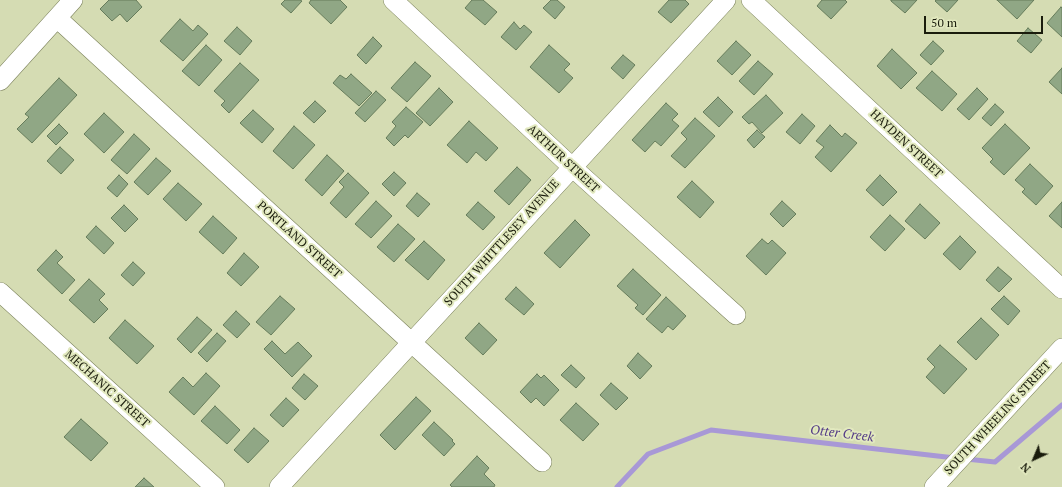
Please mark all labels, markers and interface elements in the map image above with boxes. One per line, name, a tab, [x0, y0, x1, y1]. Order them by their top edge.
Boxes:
scale bar	[926, 8, 1045, 34]
text: 50 m	[931, 15, 957, 30]
street label: HAYDEN STREET	[867, 107, 945, 181]
street label: ARTHUR STREET	[524, 122, 602, 196]
street label: SOUTH WHITTLESEY AVENUE	[441, 177, 563, 309]
street label: PORTLAND STREET	[254, 198, 344, 282]
street label: MECHANIC STREET	[62, 347, 152, 431]
street label: SOUTH WHEELING STREET	[942, 358, 1054, 478]
water label: Otter Creek	[809, 422, 875, 446]
north arrow	[1014, 439, 1054, 479]

